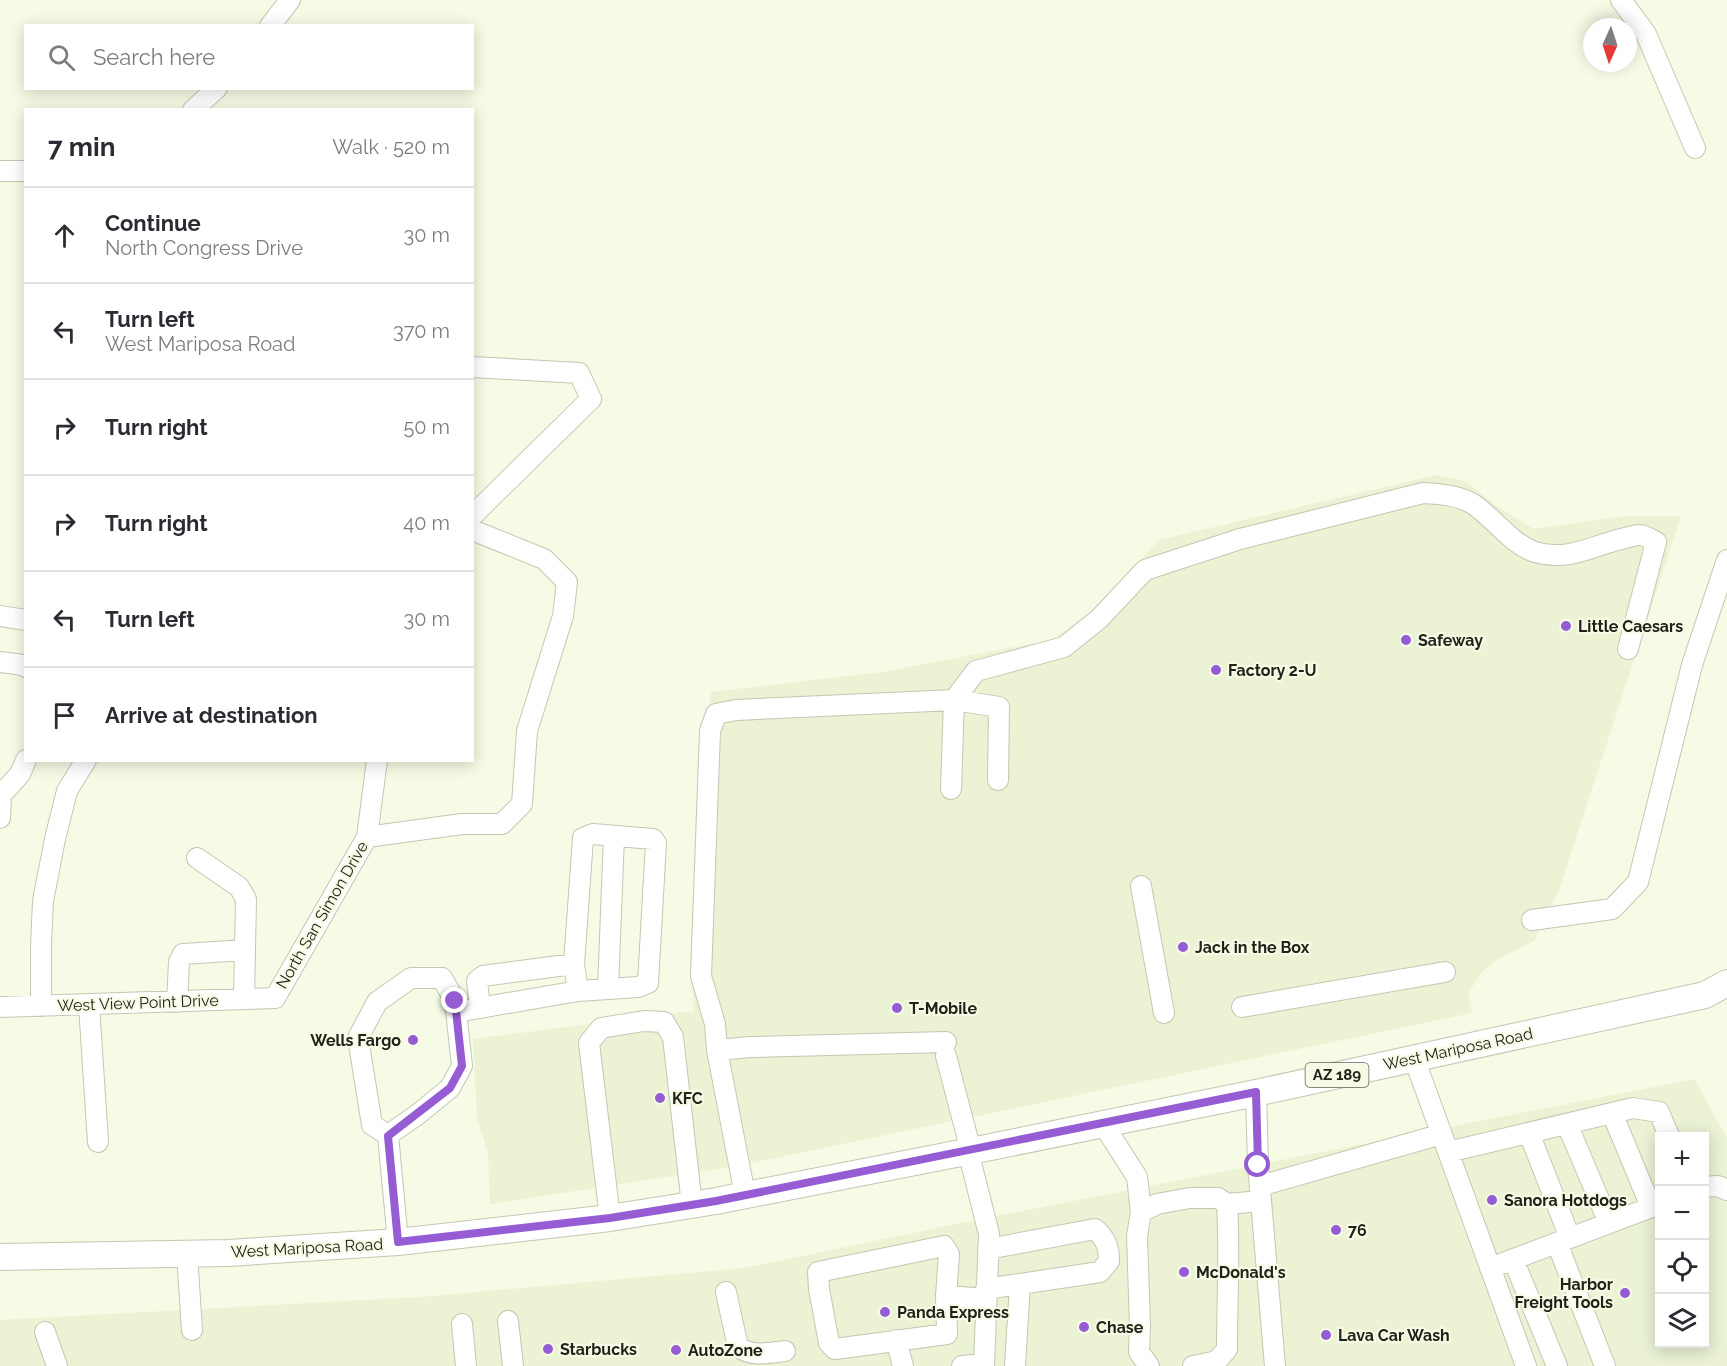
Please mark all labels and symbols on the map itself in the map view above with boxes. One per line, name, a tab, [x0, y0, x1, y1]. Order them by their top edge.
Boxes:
north arrow	[1583, 18, 1637, 72]
place label: Little Caesars	[1578, 617, 1683, 636]
marker: Little Caesars	[1559, 619, 1573, 633]
place label: Safeway	[1418, 631, 1483, 650]
marker: Safeway	[1399, 633, 1413, 647]
place label: Factory 2-U	[1228, 661, 1317, 680]
marker: Factory 2-U	[1209, 663, 1223, 677]
street label: North San Simon Drive	[272, 838, 372, 992]
place label: Jack in the Box	[1195, 938, 1310, 957]
marker: Jack in the Box	[1176, 940, 1190, 954]
route end	[441, 987, 467, 1013]
street label: West View Point Drive	[57, 991, 219, 1015]
place label: T-Mobile	[909, 999, 977, 1018]
marker: T-Mobile	[890, 1001, 904, 1015]
street label: West Mariposa Road	[1382, 1024, 1535, 1074]
place label: Wells Fargo	[310, 1031, 401, 1050]
marker: Wells Fargo	[406, 1033, 420, 1047]
road number: AZ 189	[1306, 1063, 1368, 1087]
place label: KFC	[672, 1089, 703, 1108]
marker: KFC	[653, 1091, 667, 1105]
route start	[1244, 1151, 1270, 1177]
place label: Sanora Hotdogs	[1504, 1191, 1627, 1210]
marker: Sanora Hotdogs	[1485, 1193, 1499, 1207]
place label: 76	[1348, 1221, 1367, 1240]
marker: 76	[1329, 1223, 1343, 1237]
street label: West Mariposa Road	[230, 1235, 384, 1261]
place label: McDonald's	[1196, 1263, 1286, 1282]
marker: McDonald's	[1177, 1265, 1191, 1279]
place label: Harbor Freight Tools	[1515, 1275, 1613, 1312]
marker: Harbor Freight Tools	[1618, 1286, 1632, 1300]
place label: Panda Express	[897, 1303, 1009, 1322]
marker: Panda Express	[878, 1305, 892, 1319]
place label: Chase	[1096, 1318, 1144, 1337]
marker: Chase	[1077, 1320, 1091, 1334]
place label: Lava Car Wash	[1338, 1326, 1450, 1345]
marker: Lava Car Wash	[1319, 1328, 1333, 1342]
place label: Starbucks	[560, 1340, 637, 1359]
place label: AutoZone	[688, 1341, 763, 1360]
marker: Starbucks	[541, 1342, 555, 1356]
marker: AutoZone	[669, 1343, 683, 1357]

